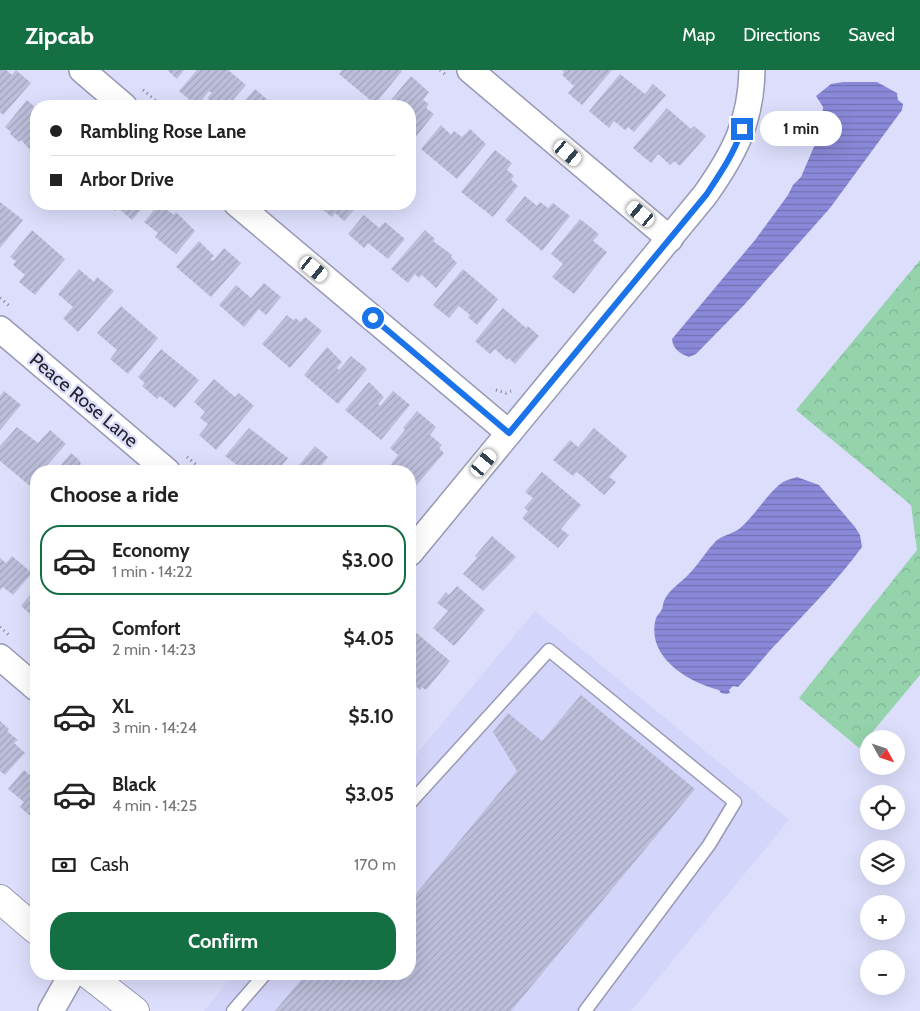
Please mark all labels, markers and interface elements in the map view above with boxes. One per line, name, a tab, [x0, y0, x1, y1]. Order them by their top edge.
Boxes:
text: Zipcab	[25, 21, 94, 50]
text: Map	[682, 24, 715, 46]
text: Directions	[743, 24, 820, 46]
text: Saved	[848, 24, 895, 46]
callout: 1 min	[760, 112, 842, 146]
route end	[731, 118, 753, 140]
text: 1 min	[783, 119, 819, 138]
text: Rambling Rose Lane	[80, 120, 246, 143]
car	[551, 138, 584, 168]
text: Arbor Drive	[80, 168, 174, 191]
car	[624, 199, 657, 229]
car	[297, 254, 330, 284]
route start	[362, 307, 384, 329]
street label: Peace Rose Lane	[25, 348, 143, 452]
car	[468, 447, 499, 479]
text: Choose a ride	[50, 481, 179, 508]
icon: car	[52, 538, 97, 583]
text: Economy	[112, 539, 190, 562]
text: $3.00	[342, 549, 394, 572]
text: 1 min · 14:22	[112, 562, 193, 581]
icon: car	[52, 616, 97, 661]
text: Comfort	[112, 617, 181, 640]
text: $4.05	[344, 627, 394, 650]
text: 2 min · 14:23	[112, 640, 196, 659]
icon: car	[52, 694, 97, 739]
text: XL	[112, 695, 133, 718]
text: $5.10	[348, 705, 394, 728]
text: 3 min · 14:24	[112, 718, 197, 737]
north arrow	[860, 730, 905, 775]
map controls	[860, 730, 905, 995]
icon: car	[52, 772, 97, 817]
text: Black	[112, 773, 156, 796]
text: $3.05	[345, 783, 394, 806]
button: locate	[860, 785, 905, 830]
text: 4 min · 14:25	[112, 796, 197, 815]
button: layers	[860, 840, 905, 885]
icon: cash	[50, 851, 78, 879]
text: Cash	[90, 853, 129, 876]
text: 170 m	[354, 855, 396, 874]
button: +	[860, 895, 905, 940]
button: Confirm	[50, 912, 396, 970]
button: −	[860, 950, 905, 995]

